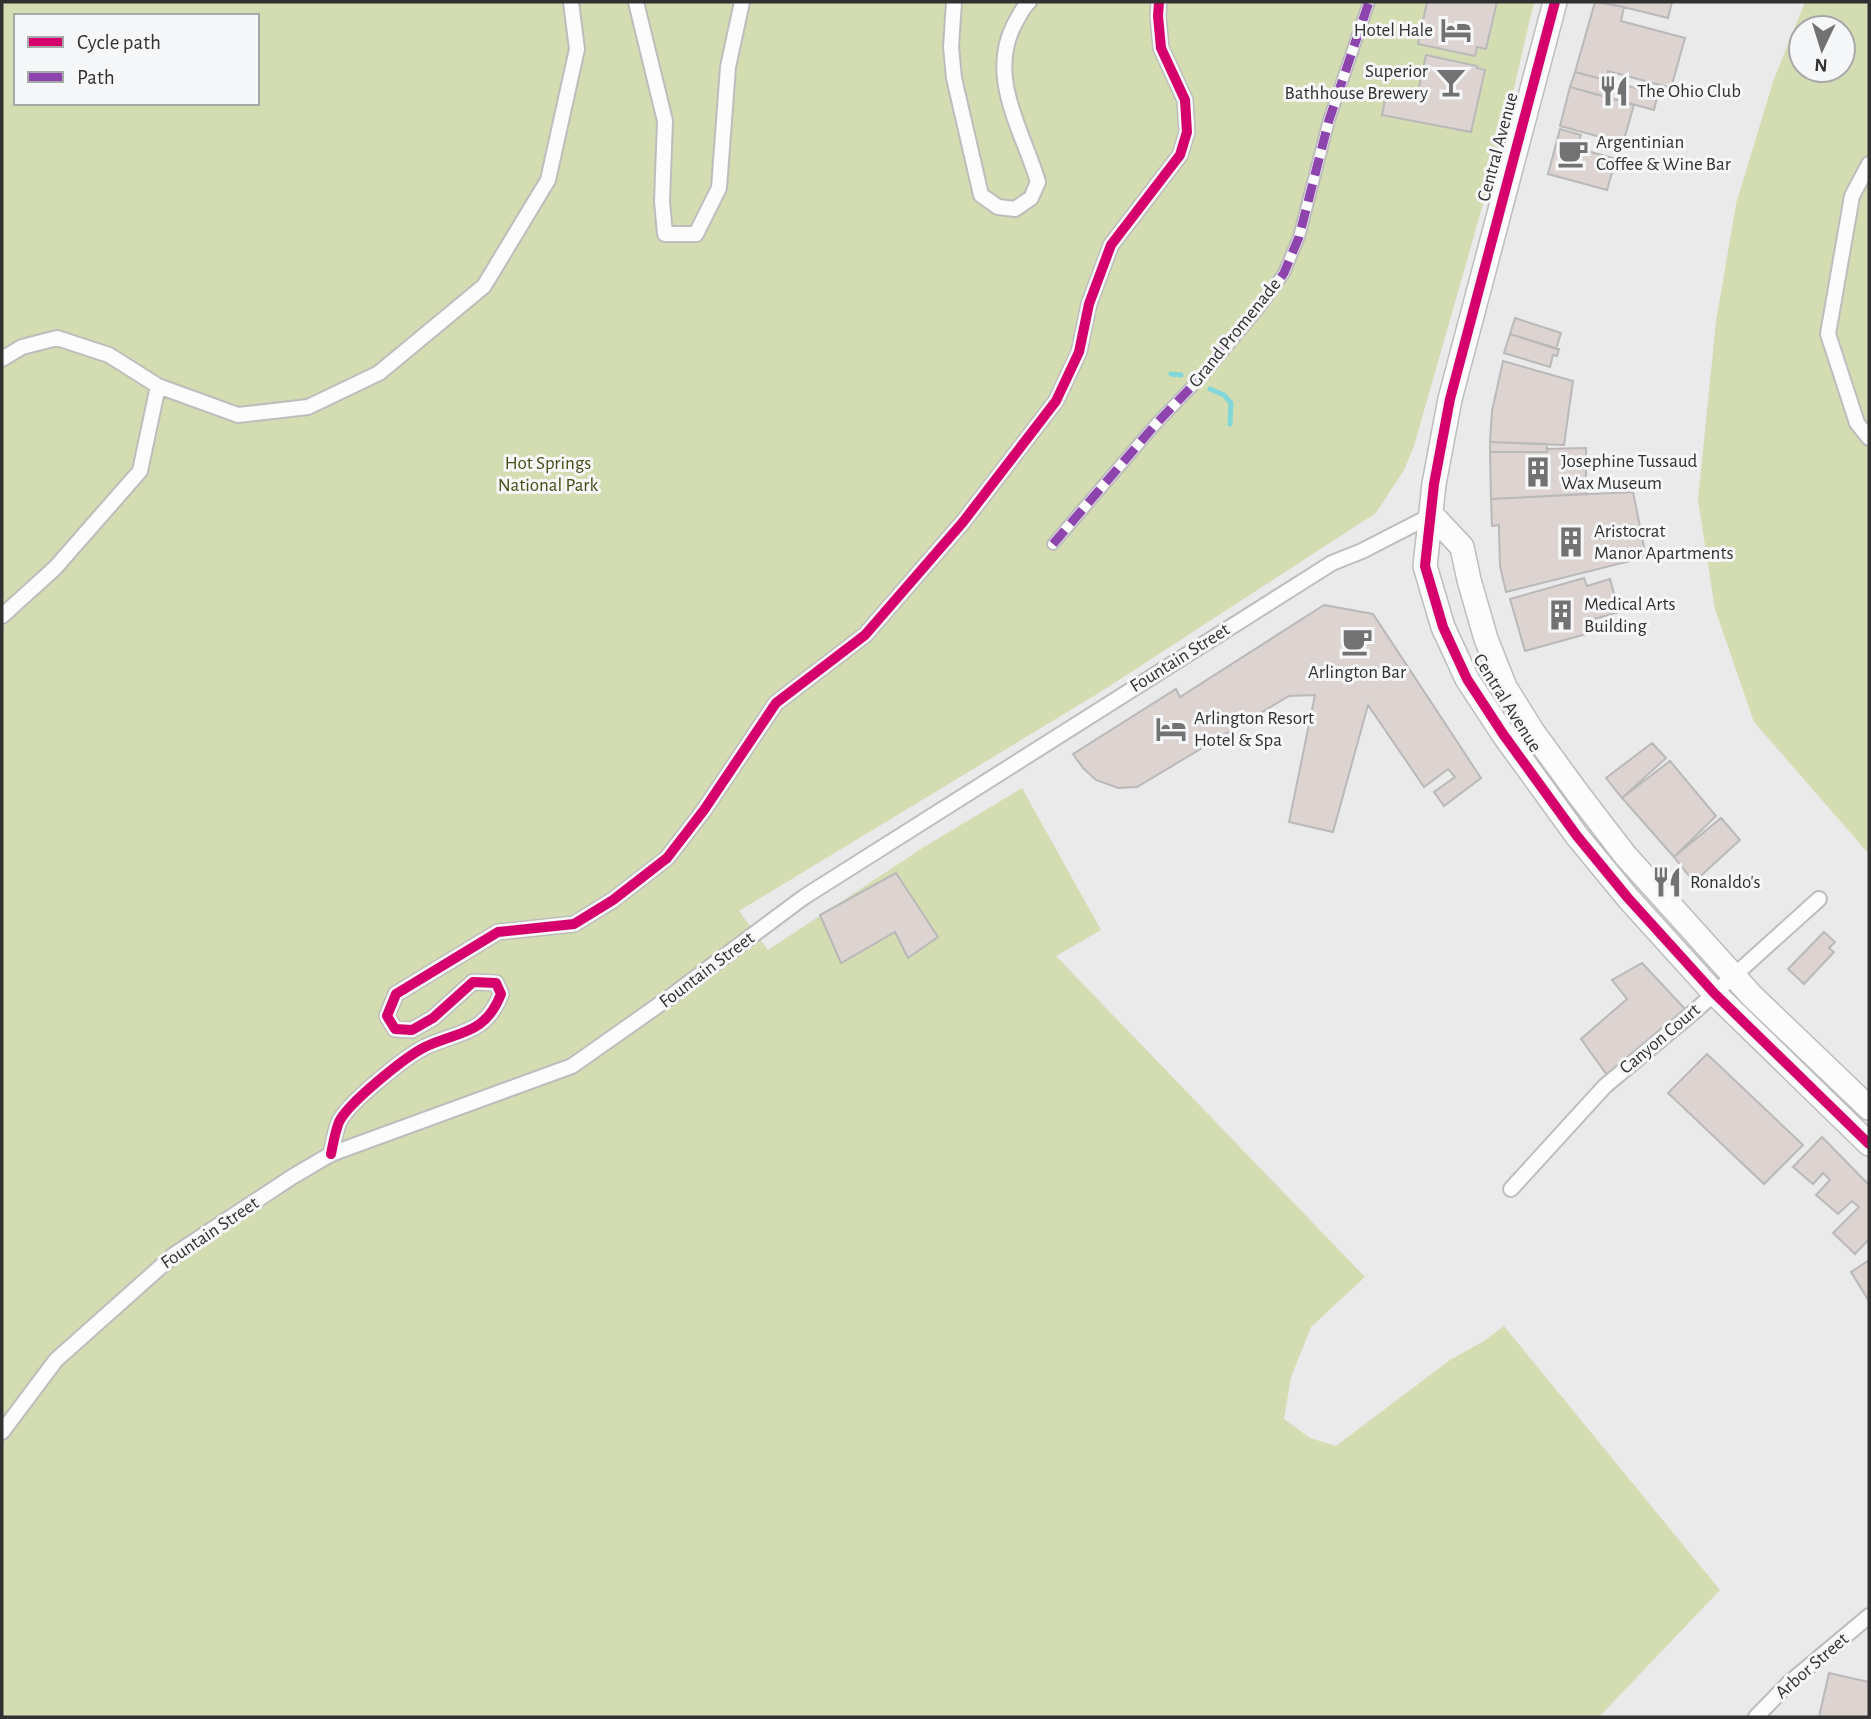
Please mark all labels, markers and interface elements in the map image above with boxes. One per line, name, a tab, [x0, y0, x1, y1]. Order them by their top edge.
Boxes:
hotel icon: Hotel Hale	[1439, 13, 1473, 47]
legend	[14, 14, 259, 105]
north arrow	[1787, 14, 1857, 84]
place label: Hotel Hale	[1354, 21, 1433, 40]
text: Cycle path	[77, 32, 161, 53]
text: N	[1814, 55, 1828, 74]
place label: Superior Bathhouse Brewery	[1285, 62, 1428, 103]
bar icon: Superior Bathhouse Brewery	[1434, 65, 1468, 99]
text: Path	[77, 67, 115, 88]
restaurant icon: The Ohio Club	[1597, 74, 1631, 108]
place label: The Ohio Club	[1637, 82, 1741, 101]
street label: Central Avenue	[1474, 90, 1522, 204]
place label: Argentinian Coffee & Wine Bar	[1596, 133, 1731, 174]
cafe icon: Argentinian Coffee & Wine Bar	[1556, 136, 1590, 170]
street label: Grand Promenade	[1185, 275, 1285, 391]
place label: Josephine Tussaud Wax Museum	[1561, 452, 1698, 493]
park label: Hot Springs National Park	[498, 454, 599, 495]
building icon: Josephine Tussaud Wax Museum	[1521, 455, 1555, 489]
place label: Aristocrat Manor Apartments	[1594, 522, 1734, 563]
building icon: Aristocrat Manor Apartments	[1554, 525, 1588, 559]
place label: Medical Arts Building	[1584, 595, 1676, 636]
building icon: Medical Arts Building	[1544, 598, 1578, 632]
street label: Fountain Street	[1127, 620, 1233, 696]
cafe icon: Arlington Bar	[1340, 624, 1374, 658]
street label: Central Avenue	[1469, 650, 1545, 756]
place label: Arlington Bar	[1308, 663, 1406, 682]
place label: Arlington Resort Hotel & Spa	[1194, 709, 1314, 750]
hotel icon: Arlington Resort Hotel & Spa	[1154, 712, 1188, 746]
restaurant icon: Ronaldo's	[1650, 865, 1684, 899]
place label: Ronaldo's	[1690, 873, 1761, 892]
street label: Fountain Street	[656, 928, 758, 1012]
street label: Canyon Court	[1616, 1000, 1704, 1078]
street label: Fountain Street	[158, 1193, 262, 1273]
street label: Arbor Street	[1772, 1629, 1852, 1703]

